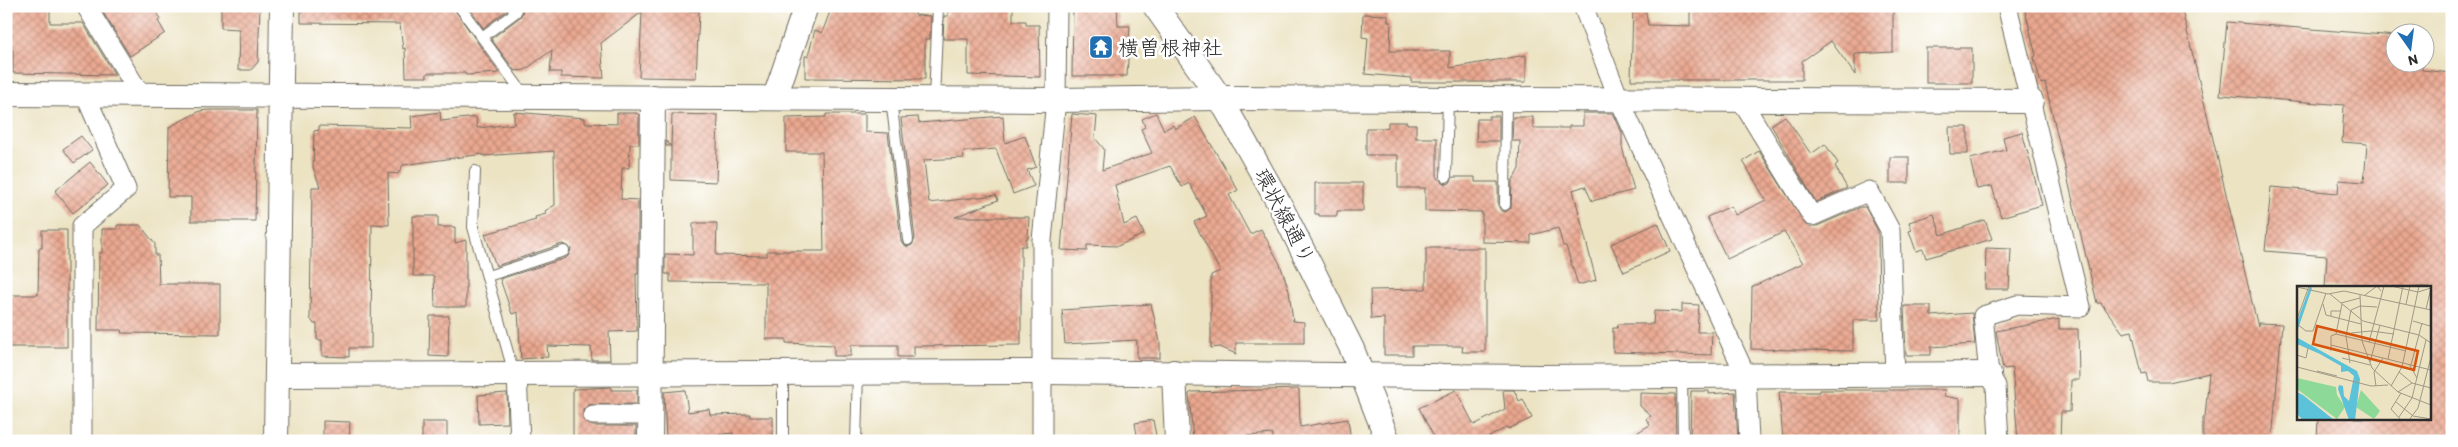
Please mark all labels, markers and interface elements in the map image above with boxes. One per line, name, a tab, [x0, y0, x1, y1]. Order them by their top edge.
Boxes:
north arrow	[2386, 22, 2436, 72]
temple icon: 横曽根神社	[1088, 34, 1114, 60]
place label: 横曽根神社	[1118, 35, 1223, 60]
text: N	[2406, 51, 2420, 70]
street label: 環状線通り	[1249, 164, 1321, 268]
inset map	[2297, 286, 2430, 420]

